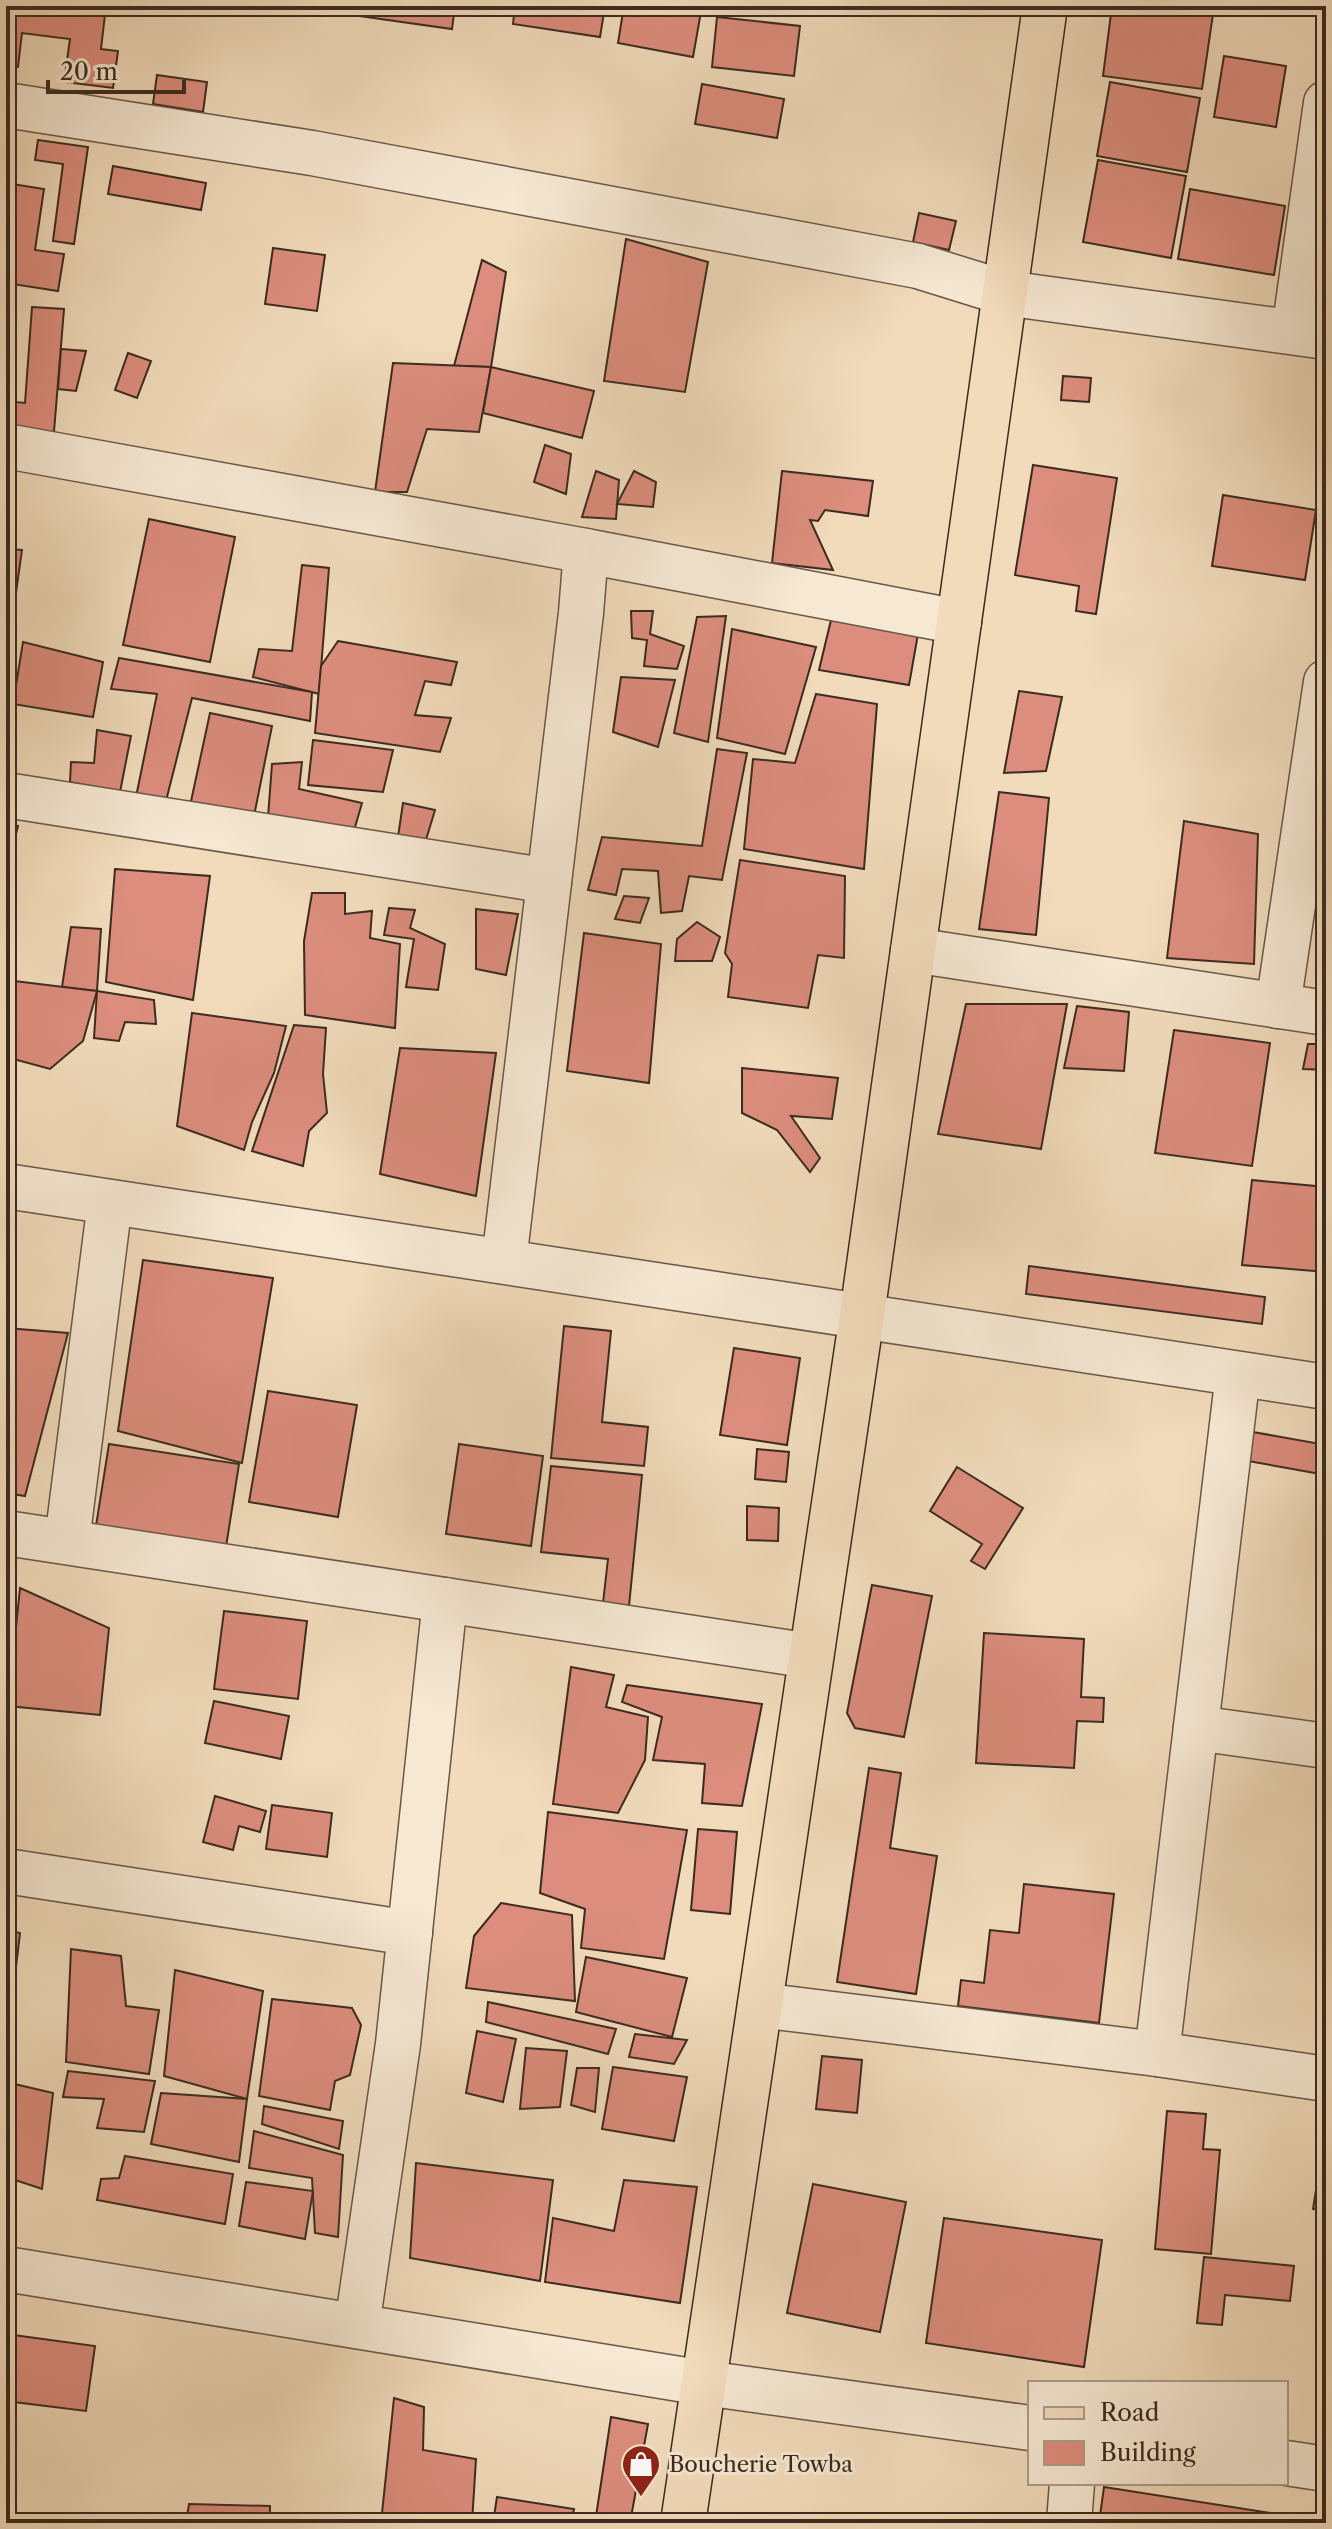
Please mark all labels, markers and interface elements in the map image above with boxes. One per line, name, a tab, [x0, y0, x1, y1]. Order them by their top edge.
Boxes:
scale bar	[48, 44, 184, 94]
text: 20 m	[60, 57, 118, 86]
legend	[1028, 2381, 1288, 2485]
text: Road	[1100, 2398, 1160, 2427]
text: Building	[1100, 2438, 1196, 2467]
shop icon: Boucherie Towba	[620, 2443, 662, 2498]
place label: Boucherie Towba	[669, 2451, 853, 2478]

